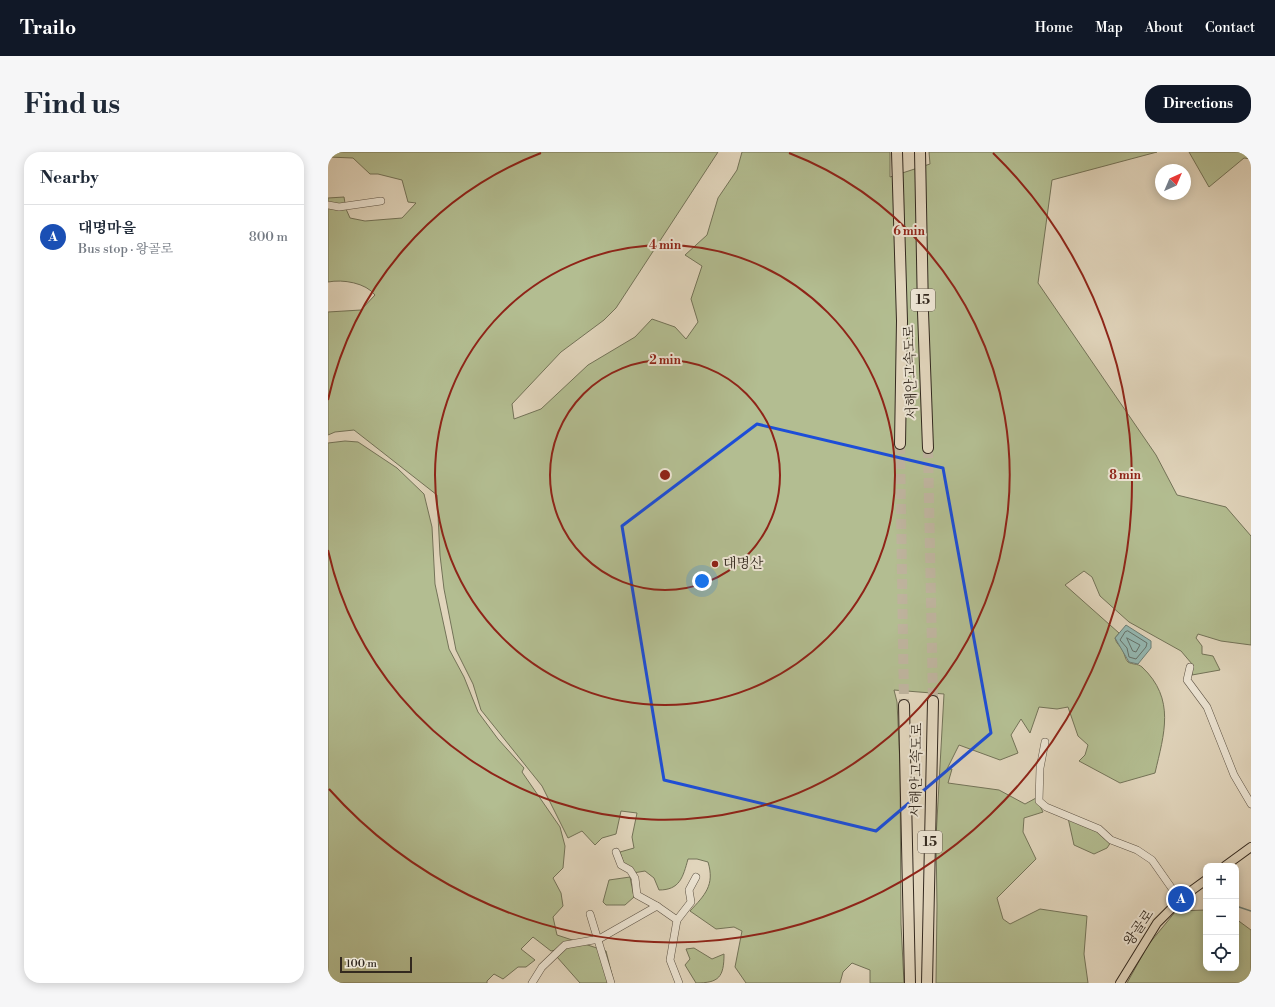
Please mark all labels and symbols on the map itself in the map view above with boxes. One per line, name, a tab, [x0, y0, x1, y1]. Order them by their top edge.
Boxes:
north arrow	[1155, 164, 1191, 200]
text: 6 min	[893, 224, 925, 239]
text: 4 min	[649, 238, 682, 253]
road number: 15	[911, 289, 935, 311]
street label: 서해안고속도로	[900, 324, 922, 420]
text: 2 min	[649, 353, 681, 368]
centre of rings	[658, 468, 672, 482]
text: 8 min	[1109, 468, 1141, 483]
place label: 대명산	[723, 555, 764, 573]
marker: 대명산	[710, 559, 720, 569]
your location	[692, 571, 712, 591]
street label: 서해안고속도로	[907, 722, 927, 817]
road number: 15	[918, 831, 942, 853]
pin: A	[1168, 884, 1194, 914]
street label: 왕골로	[1120, 906, 1158, 950]
scale bar	[340, 955, 412, 974]

